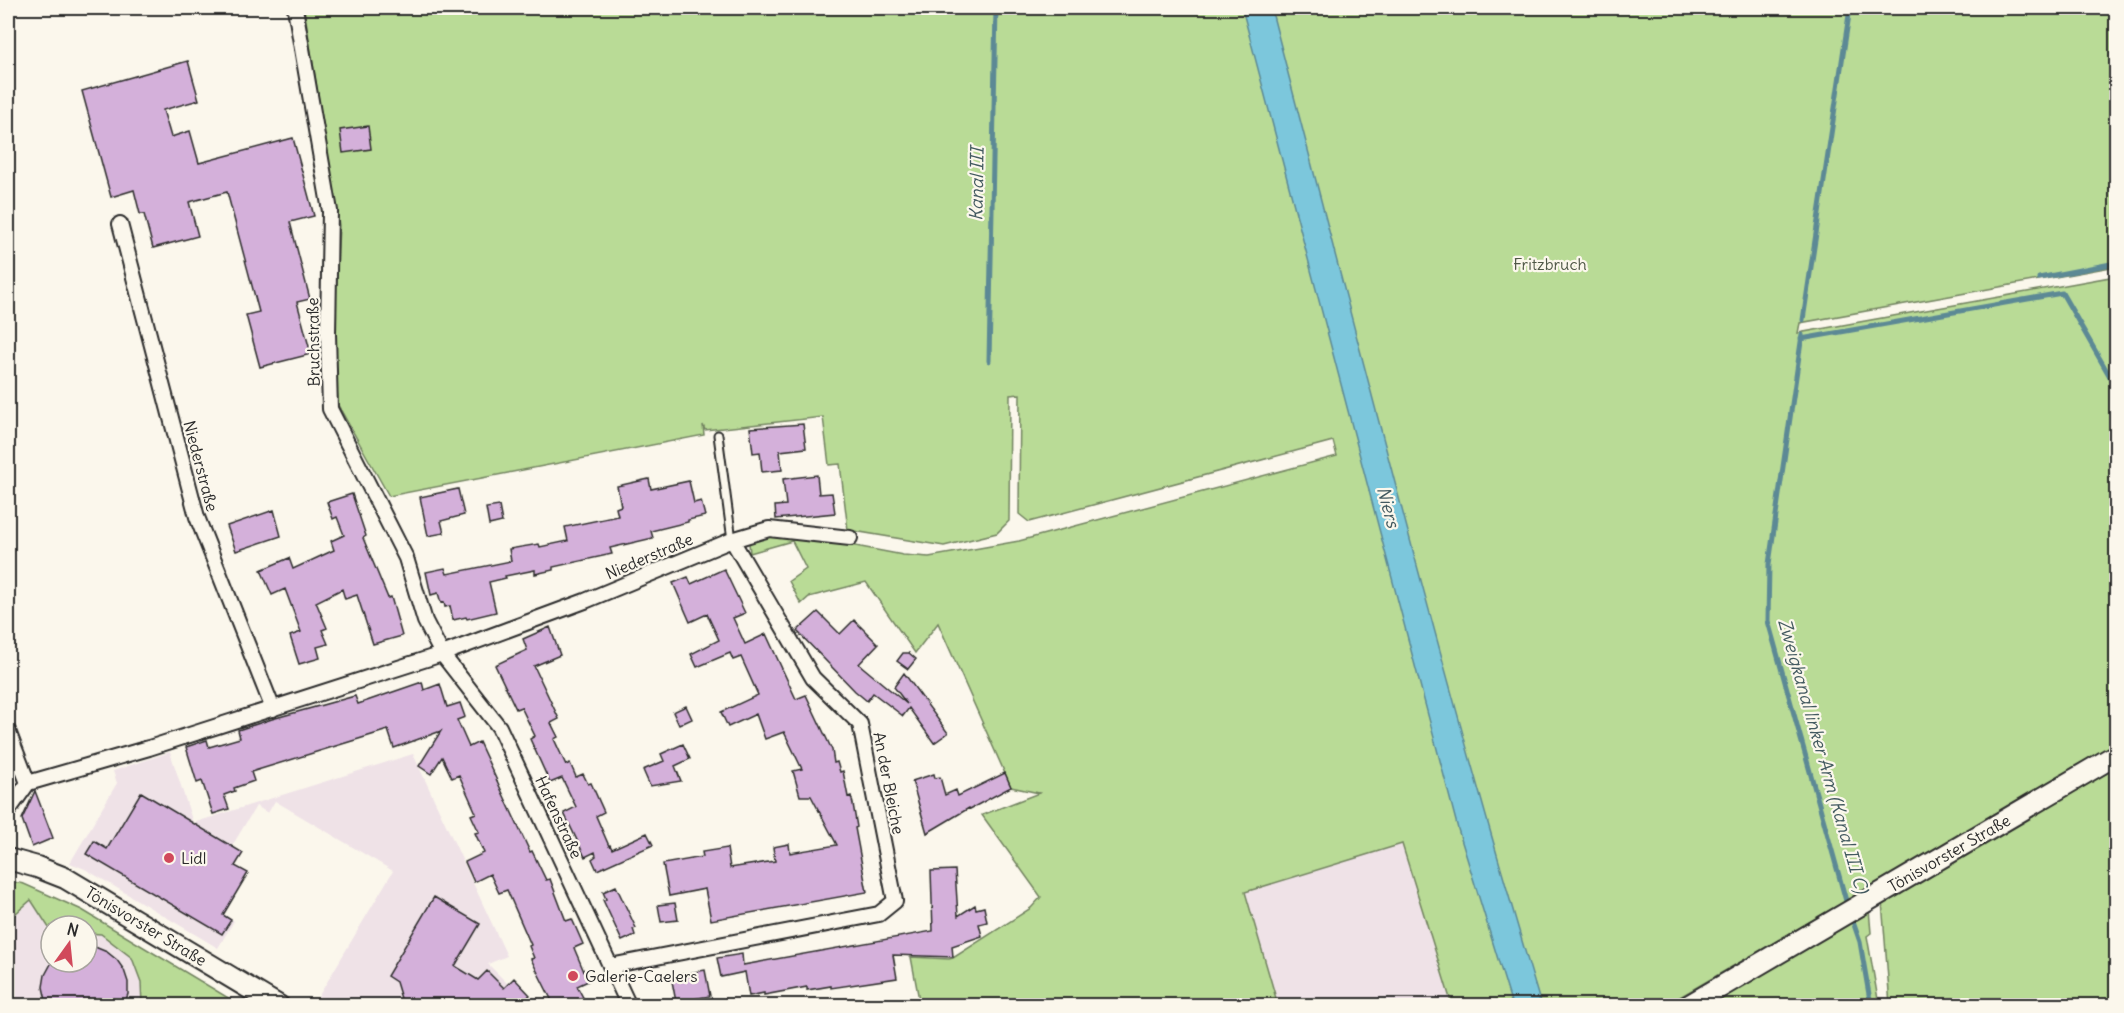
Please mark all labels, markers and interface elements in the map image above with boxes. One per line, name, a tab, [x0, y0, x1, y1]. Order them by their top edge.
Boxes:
water label: Kanal III	[964, 144, 989, 221]
park label: Fritzbruch	[1513, 254, 1587, 274]
street label: Bruchstraße	[302, 297, 324, 387]
street label: Niederstraße	[179, 418, 223, 514]
water label: Niers	[1372, 484, 1405, 532]
street label: Niederstraße	[602, 529, 696, 583]
water label: Zweigkanal linker Arm (Kanal III C)	[1773, 616, 1874, 897]
street label: An der Bleiche	[869, 730, 909, 836]
street label: Hafenstraße	[531, 773, 587, 861]
street label: Tönisvorster Straße	[1884, 810, 2014, 896]
place label: Lidl	[181, 848, 206, 868]
marker: Lidl	[162, 851, 176, 865]
street label: Tönisvorster Straße	[82, 882, 210, 970]
north arrow	[39, 914, 99, 974]
text: N	[65, 918, 81, 941]
place label: Galerie-Caelers	[585, 966, 698, 986]
marker: Galerie-Caelers	[566, 969, 580, 983]

